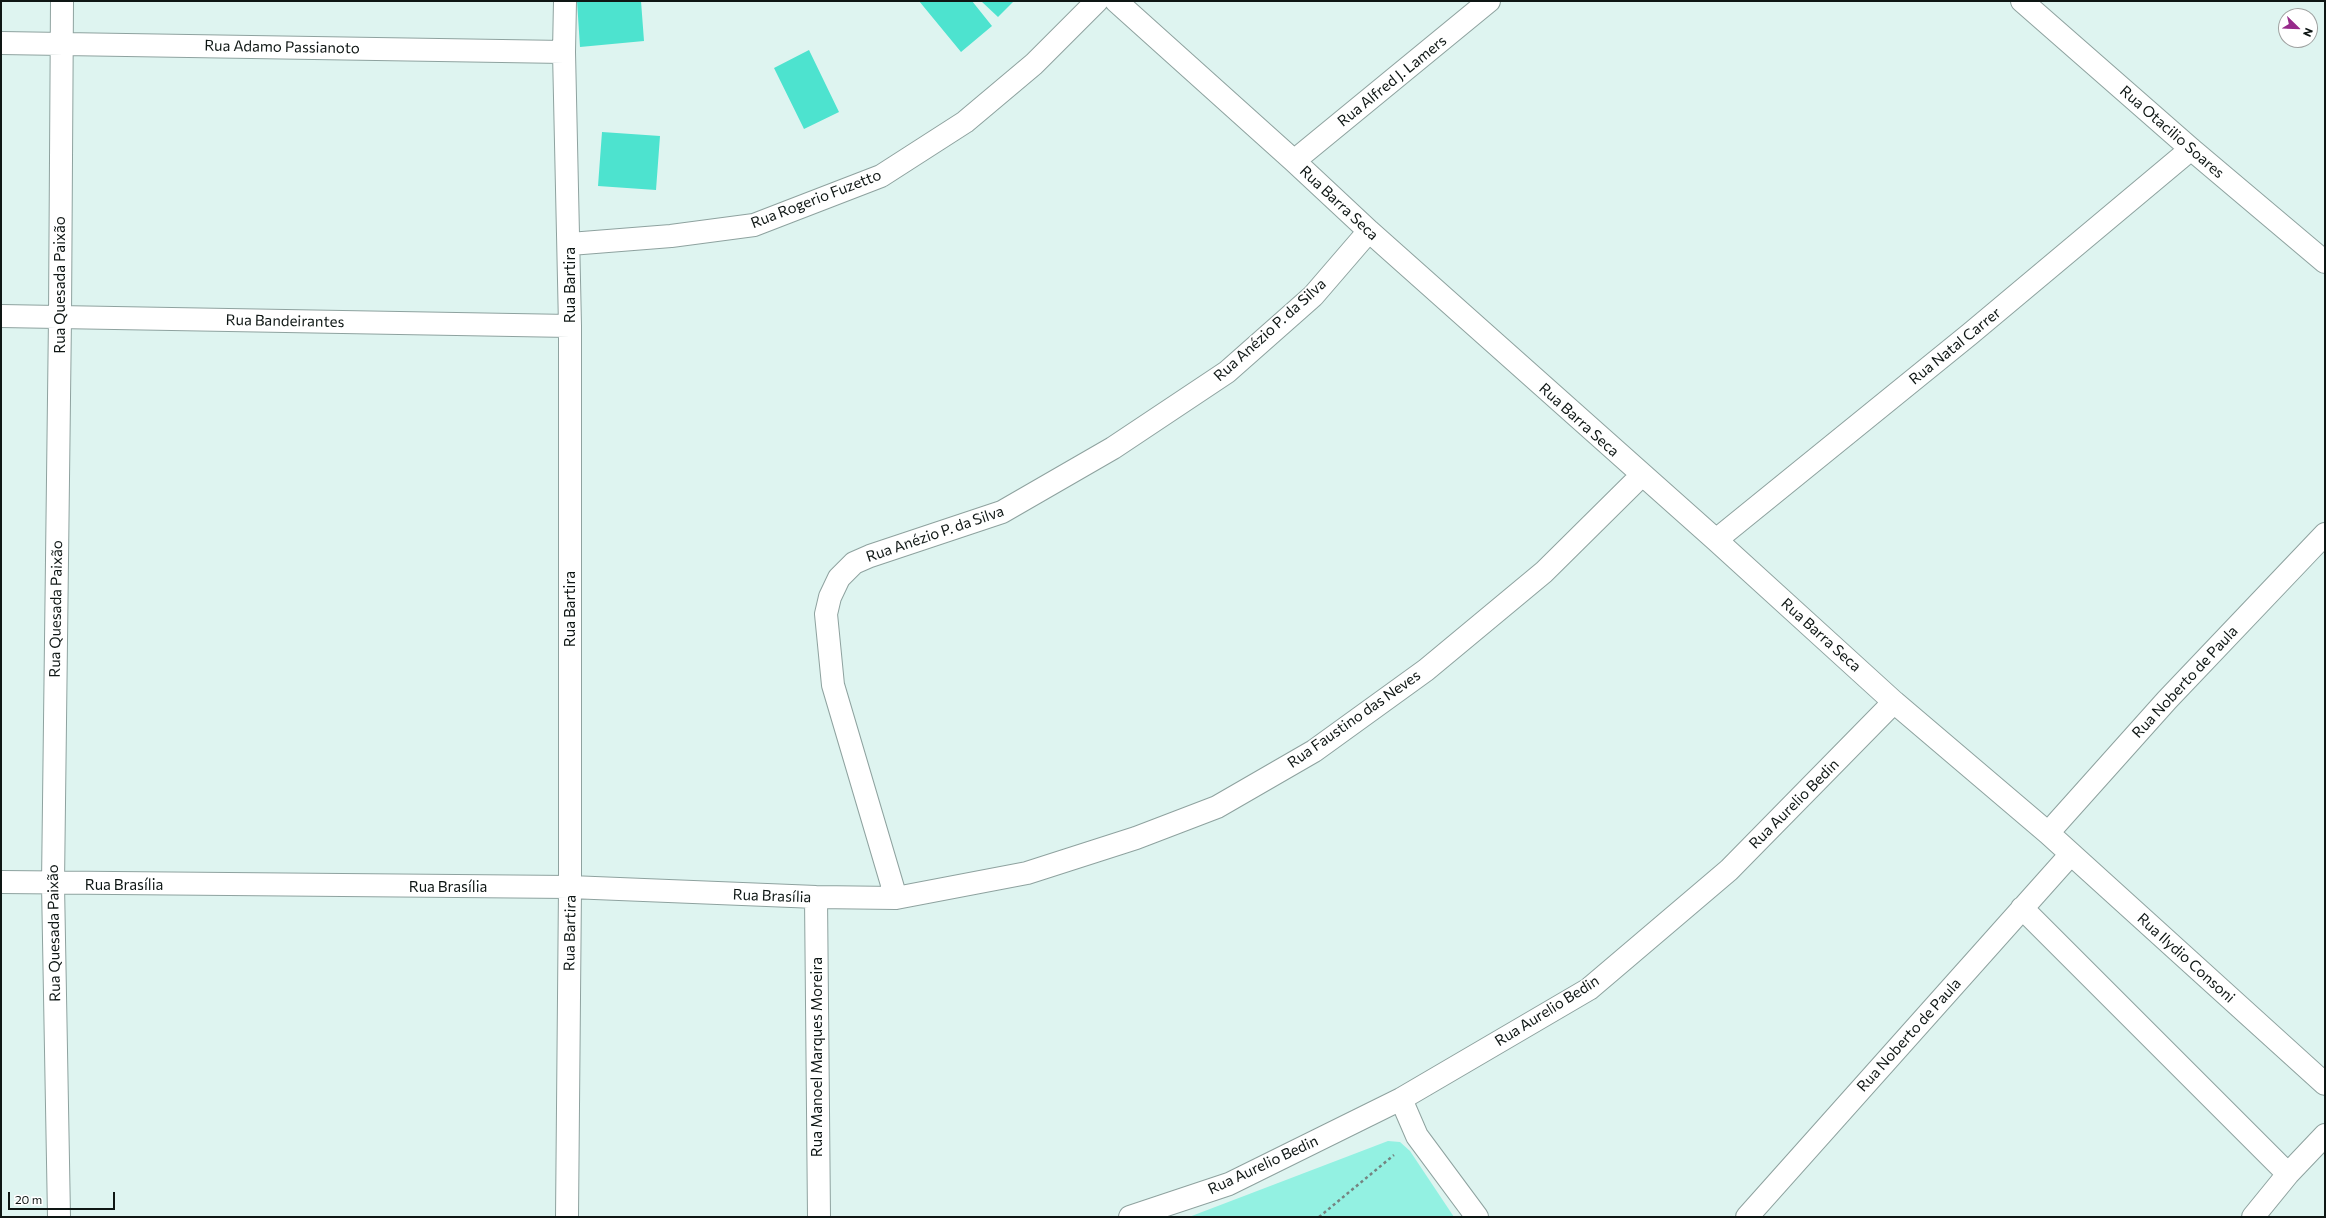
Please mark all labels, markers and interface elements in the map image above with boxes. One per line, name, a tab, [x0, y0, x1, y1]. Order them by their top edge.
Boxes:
north arrow	[2278, 8, 2318, 48]
text: N	[2301, 26, 2316, 39]
street label: Rua Alfred J. Lamers	[1334, 31, 1450, 131]
street label: Rua Adamo Passianoto	[204, 37, 360, 57]
street label: Rua Otacilio Soares	[2116, 82, 2228, 182]
street label: Rua Barra Seca	[1296, 162, 1382, 244]
street label: Rua Rogerio Fuzetto	[748, 166, 884, 232]
street label: Rua Quesada Paixão	[51, 216, 69, 354]
street label: Rua Bartira	[561, 247, 579, 323]
street label: Rua Anézio P. da Silva	[1210, 275, 1330, 385]
street label: Rua Natal Carrer	[1906, 304, 2004, 388]
street label: Rua Bandeirantes	[226, 311, 344, 331]
street label: Rua Barra Seca	[1535, 379, 1623, 461]
street label: Rua Anézio P. da Silva	[864, 502, 1006, 566]
street label: Rua Quesada Paixão	[46, 540, 66, 678]
street label: Rua Bartira	[561, 571, 579, 647]
street label: Rua Barra Seca	[1777, 594, 1865, 676]
street label: Rua Noberto de Paula	[2128, 622, 2242, 742]
street label: Rua Faustino das Neves	[1284, 666, 1424, 772]
street label: Rua Aurelio Bedin	[1745, 755, 1843, 853]
street label: Rua Quesada Paixão	[44, 864, 64, 1002]
street label: Rua Brasília	[85, 876, 163, 894]
street label: Rua Brasília	[409, 878, 487, 896]
street label: Rua Brasília	[732, 886, 812, 906]
street label: Rua Bartira	[560, 895, 580, 971]
street label: Rua Ilydio Consoni	[2134, 909, 2238, 1007]
street label: Rua Manoel Marques Moreira	[808, 957, 826, 1157]
street label: Rua Aurelio Bedin	[1492, 972, 1602, 1050]
street label: Rua Noberto de Paula	[1853, 974, 1965, 1096]
street label: Rua Aurelio Bedin	[1205, 1132, 1321, 1198]
scale bar	[10, 1184, 117, 1210]
text: 20 m	[15, 1192, 42, 1206]

